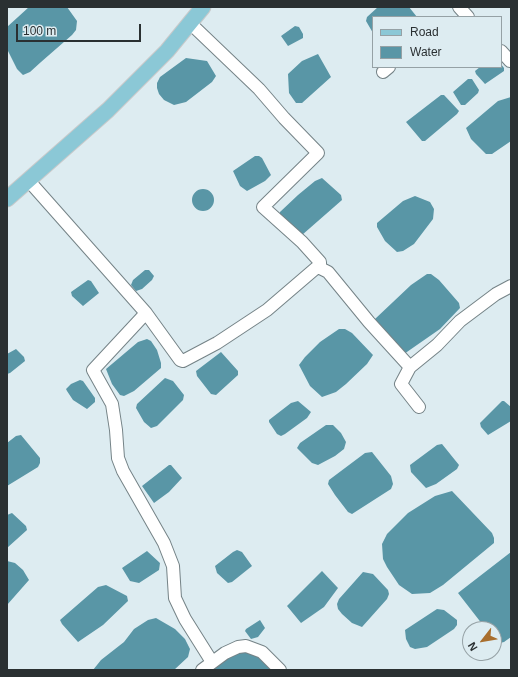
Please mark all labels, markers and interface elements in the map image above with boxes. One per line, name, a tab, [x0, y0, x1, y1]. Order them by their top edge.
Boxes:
scale bar	[18, 16, 143, 42]
legend	[372, 16, 502, 68]
text: 100 m	[23, 24, 56, 38]
text: Road	[410, 25, 439, 39]
text: Water	[410, 45, 442, 59]
north arrow	[462, 621, 502, 661]
text: N	[465, 640, 480, 653]

